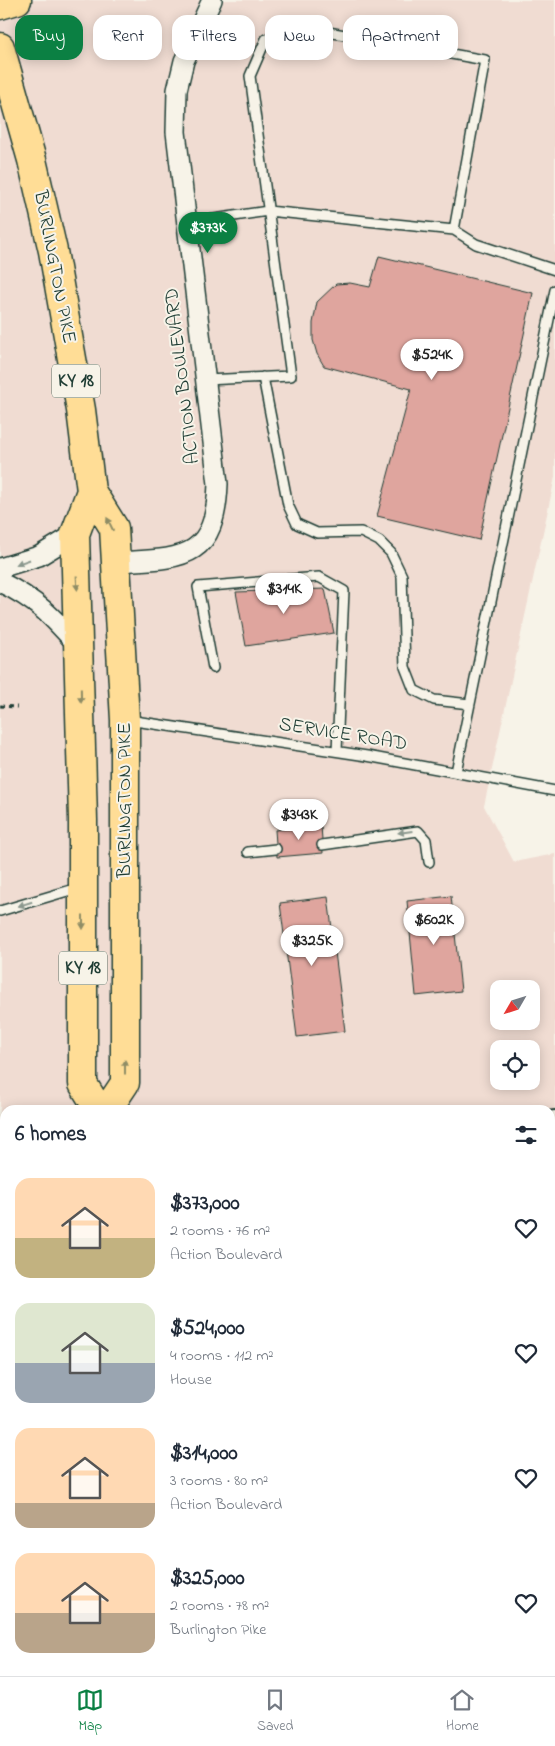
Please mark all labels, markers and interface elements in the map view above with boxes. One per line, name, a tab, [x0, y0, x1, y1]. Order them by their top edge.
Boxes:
chip: Buy	[15, 15, 83, 60]
chip: Rent	[93, 15, 162, 60]
chip: Filters	[172, 15, 255, 60]
chip: New	[265, 15, 333, 60]
chip: Apartment	[343, 15, 458, 60]
street label: BURLINGTON PIKE	[25, 187, 83, 346]
pin: $373K	[173, 212, 243, 254]
text: $373K	[189, 216, 227, 240]
street label: ACTION BOULEVARD	[158, 286, 208, 466]
pin: $524K	[397, 338, 467, 381]
text: $524K	[411, 343, 453, 367]
road number: KY 18	[52, 364, 100, 398]
one-way arrow	[106, 517, 115, 532]
one-way arrow	[15, 558, 30, 566]
pin: $314K	[249, 572, 319, 615]
one-way arrow	[73, 575, 81, 591]
text: $314K	[266, 577, 302, 601]
one-way arrow	[77, 689, 85, 705]
street label: SERVICE ROAD	[277, 711, 409, 759]
street label: BURLINGTON PIKE	[111, 722, 140, 879]
pin: $343K	[264, 798, 334, 841]
text: $343K	[280, 803, 318, 827]
one-way arrow	[396, 828, 412, 836]
one-way arrow	[17, 901, 32, 909]
pin: $602K	[399, 904, 469, 946]
text: $602K	[414, 908, 454, 932]
one-way arrow	[79, 914, 87, 930]
pin: $325K	[277, 924, 347, 967]
text: $325K	[291, 929, 333, 953]
road number: KY 18	[59, 951, 107, 984]
north arrow	[490, 980, 540, 1030]
map controls	[490, 980, 540, 1090]
button: locate	[490, 1040, 540, 1090]
one-way arrow	[122, 1059, 130, 1075]
text: 6 homes	[15, 1120, 87, 1150]
icon: filters	[512, 1121, 540, 1149]
text: $373,000	[170, 1189, 240, 1219]
icon: home	[55, 1198, 115, 1258]
icon: heart	[512, 1214, 540, 1242]
text: 2 rooms · 76 m²	[170, 1219, 270, 1243]
text: Action Boulevard	[170, 1243, 282, 1267]
text: $524,000	[170, 1314, 245, 1344]
icon: home	[55, 1323, 115, 1383]
icon: heart	[512, 1339, 540, 1367]
text: 4 rooms · 112 m²	[170, 1344, 273, 1368]
text: House	[170, 1368, 212, 1392]
text: $314,000	[170, 1439, 238, 1469]
icon: home	[55, 1448, 115, 1508]
icon: heart	[512, 1464, 540, 1492]
text: 3 rooms · 80 m²	[170, 1469, 268, 1493]
text: Action Boulevard	[170, 1493, 282, 1517]
text: $325,000	[170, 1564, 245, 1594]
icon: home	[55, 1573, 115, 1633]
icon: heart	[512, 1589, 540, 1617]
text: 2 rooms · 78 m²	[170, 1594, 269, 1618]
text: Burlington Pike	[170, 1618, 266, 1642]
tab: Map	[76, 1686, 104, 1737]
tab: Saved	[257, 1686, 293, 1737]
tab: Home	[446, 1686, 479, 1737]

